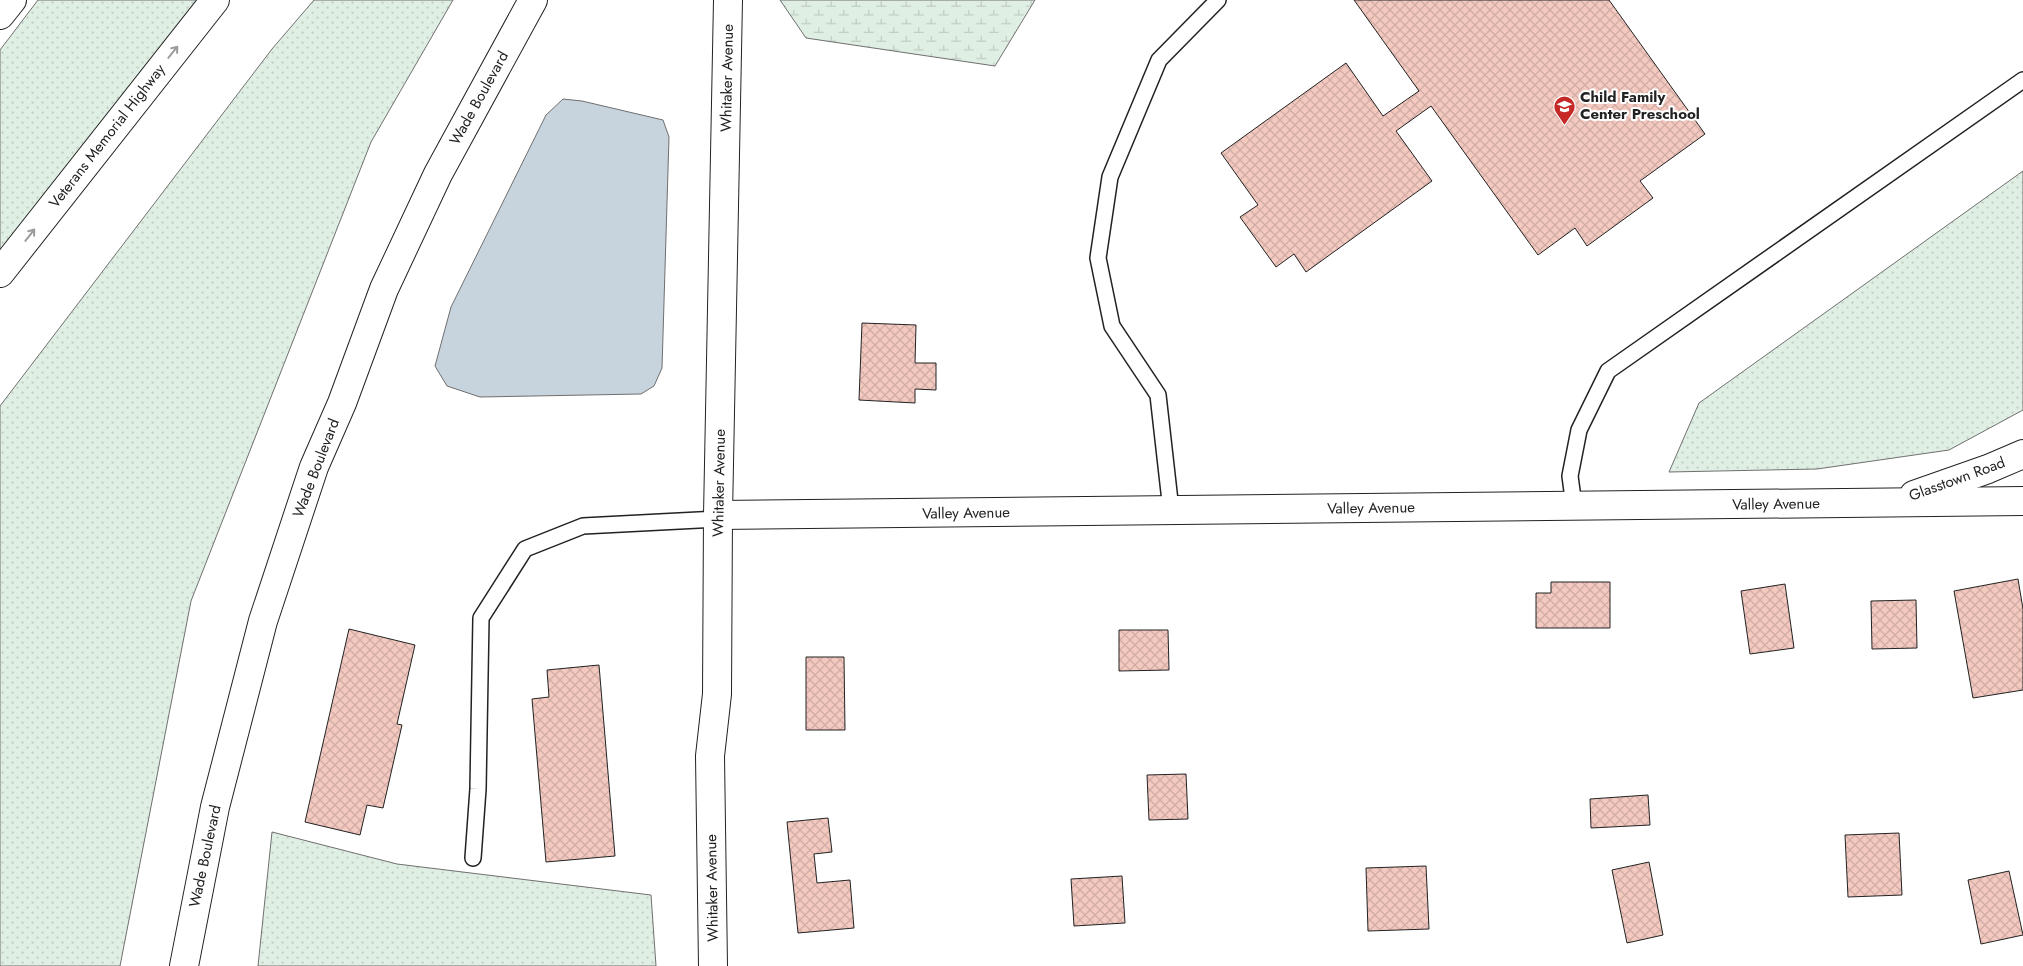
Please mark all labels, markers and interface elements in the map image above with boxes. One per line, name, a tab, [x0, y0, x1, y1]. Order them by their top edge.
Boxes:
street label: Whitaker Avenue	[715, 24, 739, 132]
one-way arrow	[168, 46, 179, 59]
street label: Wade Boulevard	[444, 47, 514, 149]
street label: Veterans Memorial Highway	[44, 59, 171, 213]
place label: Child Family Center Preschool	[1580, 86, 1700, 125]
school or university icon: Child Family Center Preschool	[1552, 94, 1576, 125]
one-way arrow	[24, 229, 35, 242]
street label: Wade Boulevard	[287, 415, 345, 521]
street label: Whitaker Avenue	[707, 429, 731, 537]
street label: Glasstown Road	[1906, 451, 2008, 507]
street label: Valley Avenue	[1732, 492, 1820, 516]
street label: Valley Avenue	[1327, 496, 1415, 520]
street label: Valley Avenue	[922, 501, 1010, 525]
street label: Wade Boulevard	[183, 803, 227, 909]
street label: Whitaker Avenue	[700, 834, 724, 942]

